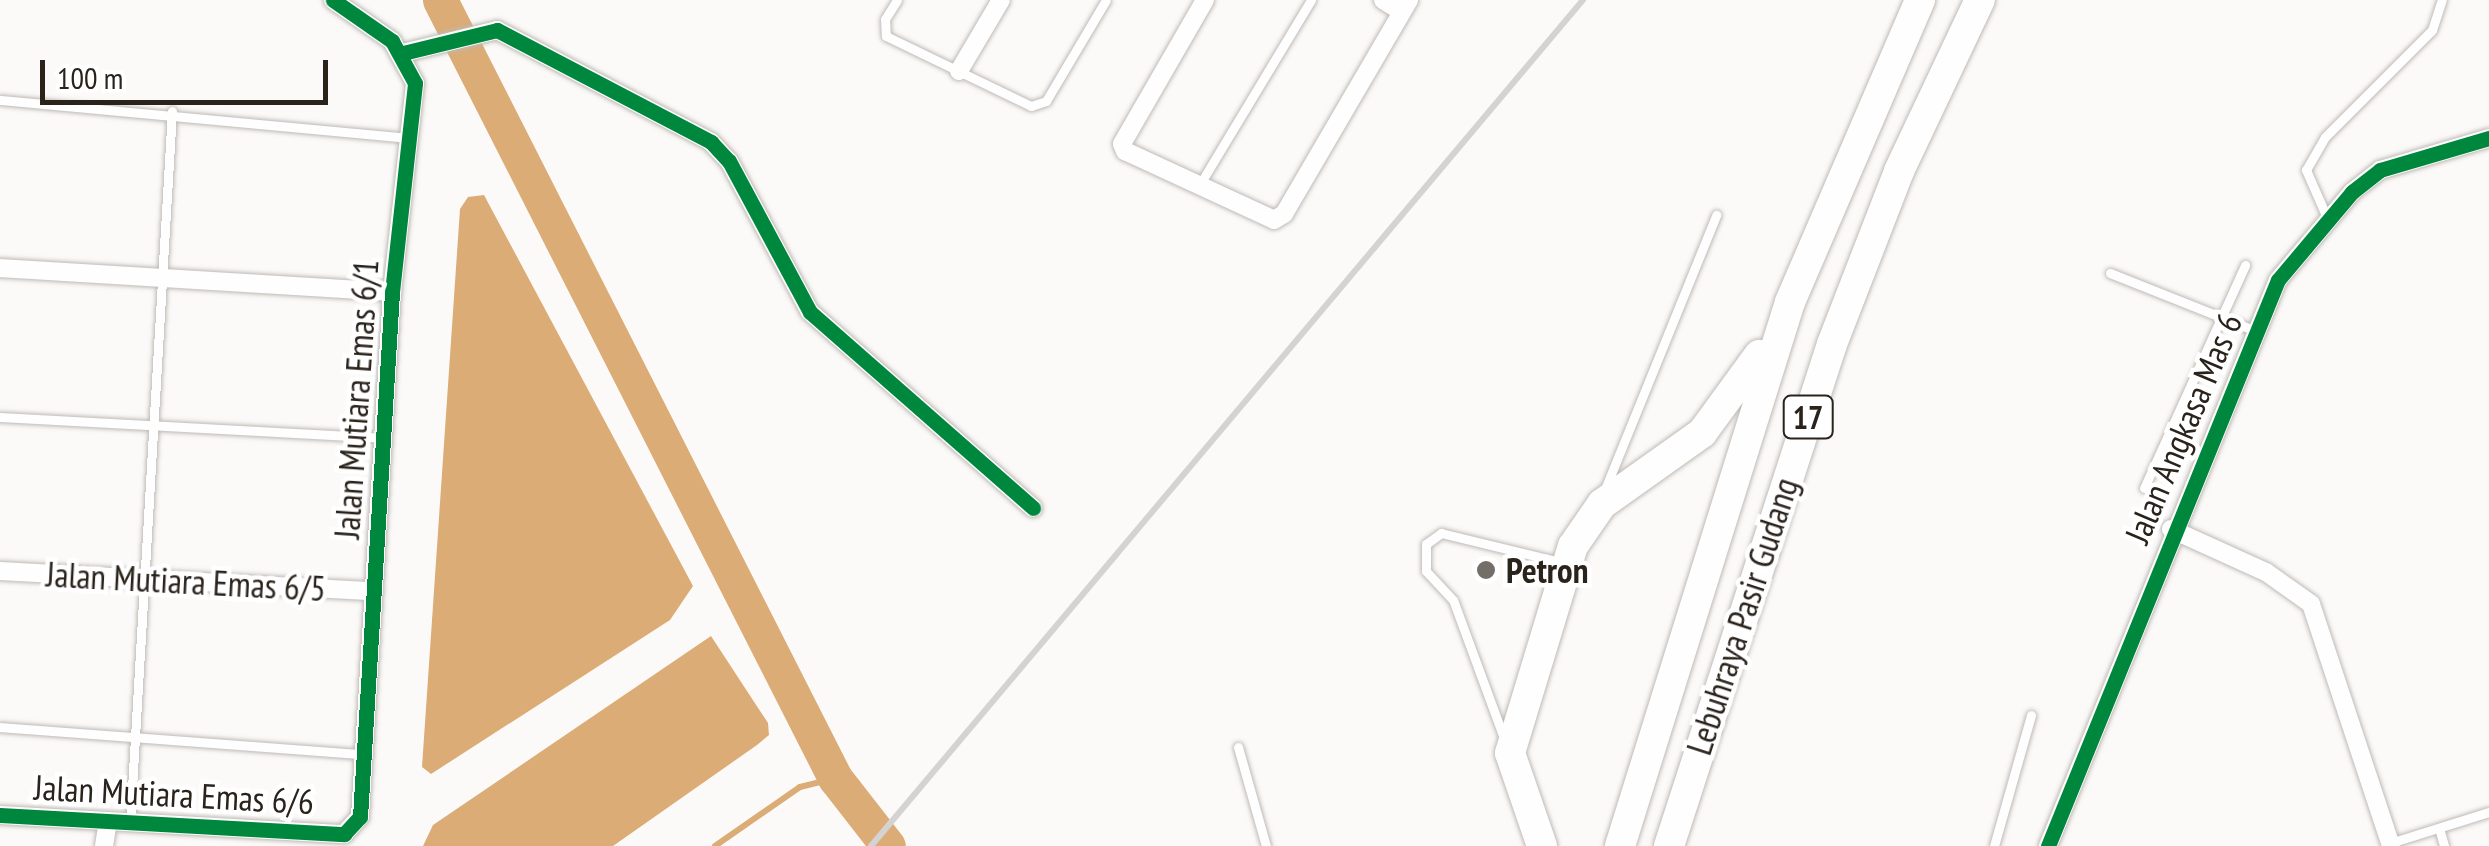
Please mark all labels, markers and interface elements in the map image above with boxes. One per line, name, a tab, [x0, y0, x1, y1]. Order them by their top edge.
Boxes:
scale bar	[45, 40, 332, 102]
text: 100 m	[57, 58, 123, 97]
street label: Jalan Mutiara Emas 6/1	[325, 258, 387, 540]
street label: Jalan Angkasa Mas 6	[2116, 306, 2250, 550]
road number: 17	[1780, 390, 1836, 444]
street label: Lebuhraya Pasir Gudang	[1677, 472, 1807, 760]
place label: Petron	[1506, 549, 1588, 591]
street label: Jalan Mutiara Emas 6/5	[45, 553, 327, 609]
marker: Petron	[1475, 559, 1497, 581]
street label: Jalan Mutiara Emas 6/6	[33, 766, 315, 822]

